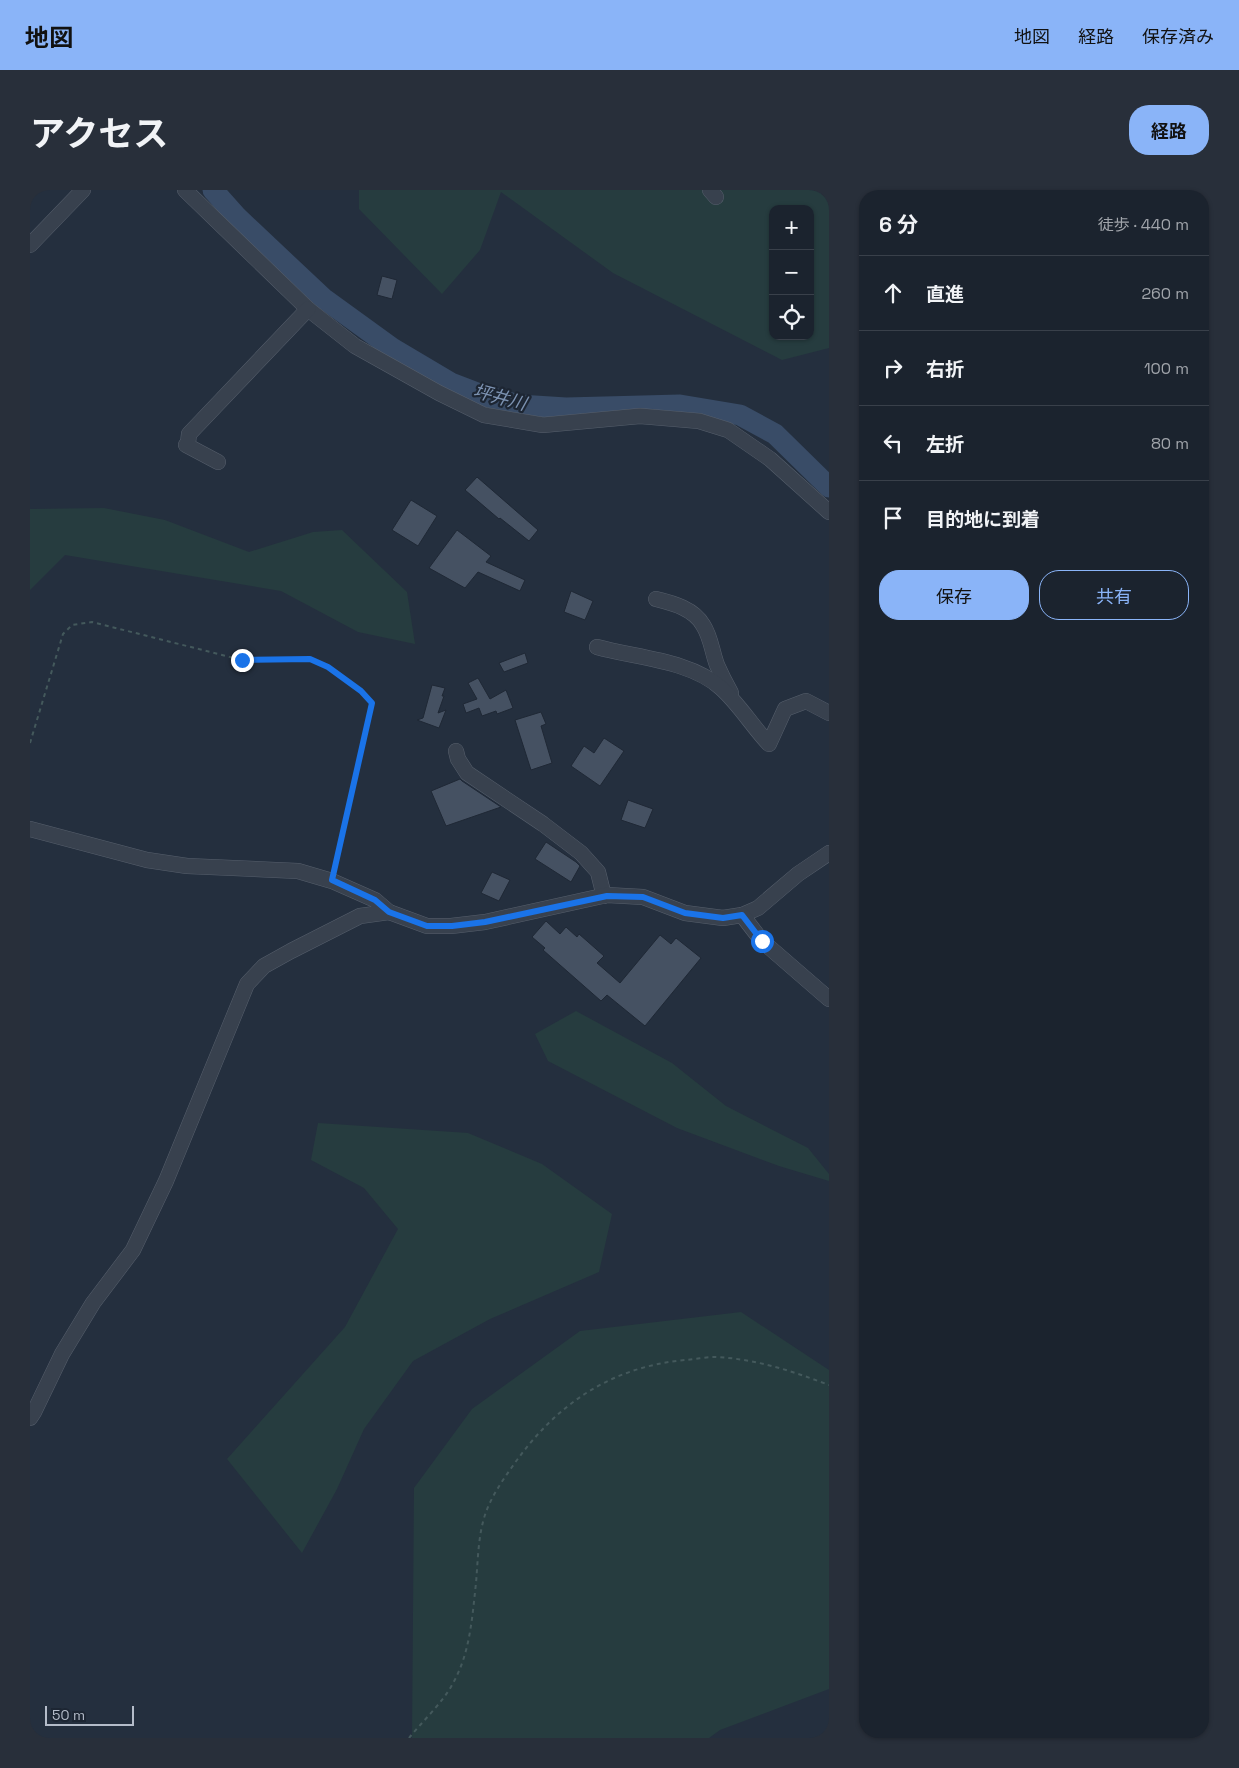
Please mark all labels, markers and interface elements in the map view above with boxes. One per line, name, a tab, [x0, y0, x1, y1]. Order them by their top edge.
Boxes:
text: 地図	[25, 22, 73, 53]
text: 地図	[1014, 25, 1050, 48]
text: 経路	[1078, 25, 1114, 48]
text: 保存済み	[1142, 25, 1214, 48]
button: 経路	[1129, 105, 1209, 155]
text: アクセス	[30, 112, 168, 156]
map controls	[769, 205, 814, 340]
button: +	[769, 205, 814, 250]
text: 6 分	[879, 211, 918, 238]
text: 徒歩 · 440 m	[1098, 214, 1189, 235]
button: −	[769, 250, 814, 295]
icon: ahead	[879, 279, 907, 307]
text: 直進	[926, 282, 964, 307]
text: 260 m	[1141, 283, 1189, 304]
button: locate	[769, 295, 814, 340]
icon: right	[879, 354, 907, 382]
text: 右折	[926, 357, 964, 382]
text: 100 m	[1144, 358, 1189, 379]
water label: 坪井川	[471, 379, 531, 416]
icon: left	[879, 429, 907, 457]
text: 左折	[926, 432, 964, 457]
text: 80 m	[1151, 433, 1189, 454]
icon: arrive	[879, 504, 907, 532]
text: 目的地に到着	[926, 507, 1040, 532]
button: 保存	[879, 570, 1029, 620]
button: 共有	[1039, 570, 1189, 620]
route end	[231, 649, 254, 672]
route start	[751, 930, 774, 953]
scale bar	[45, 1703, 134, 1726]
text: 50 m	[52, 1706, 85, 1724]

